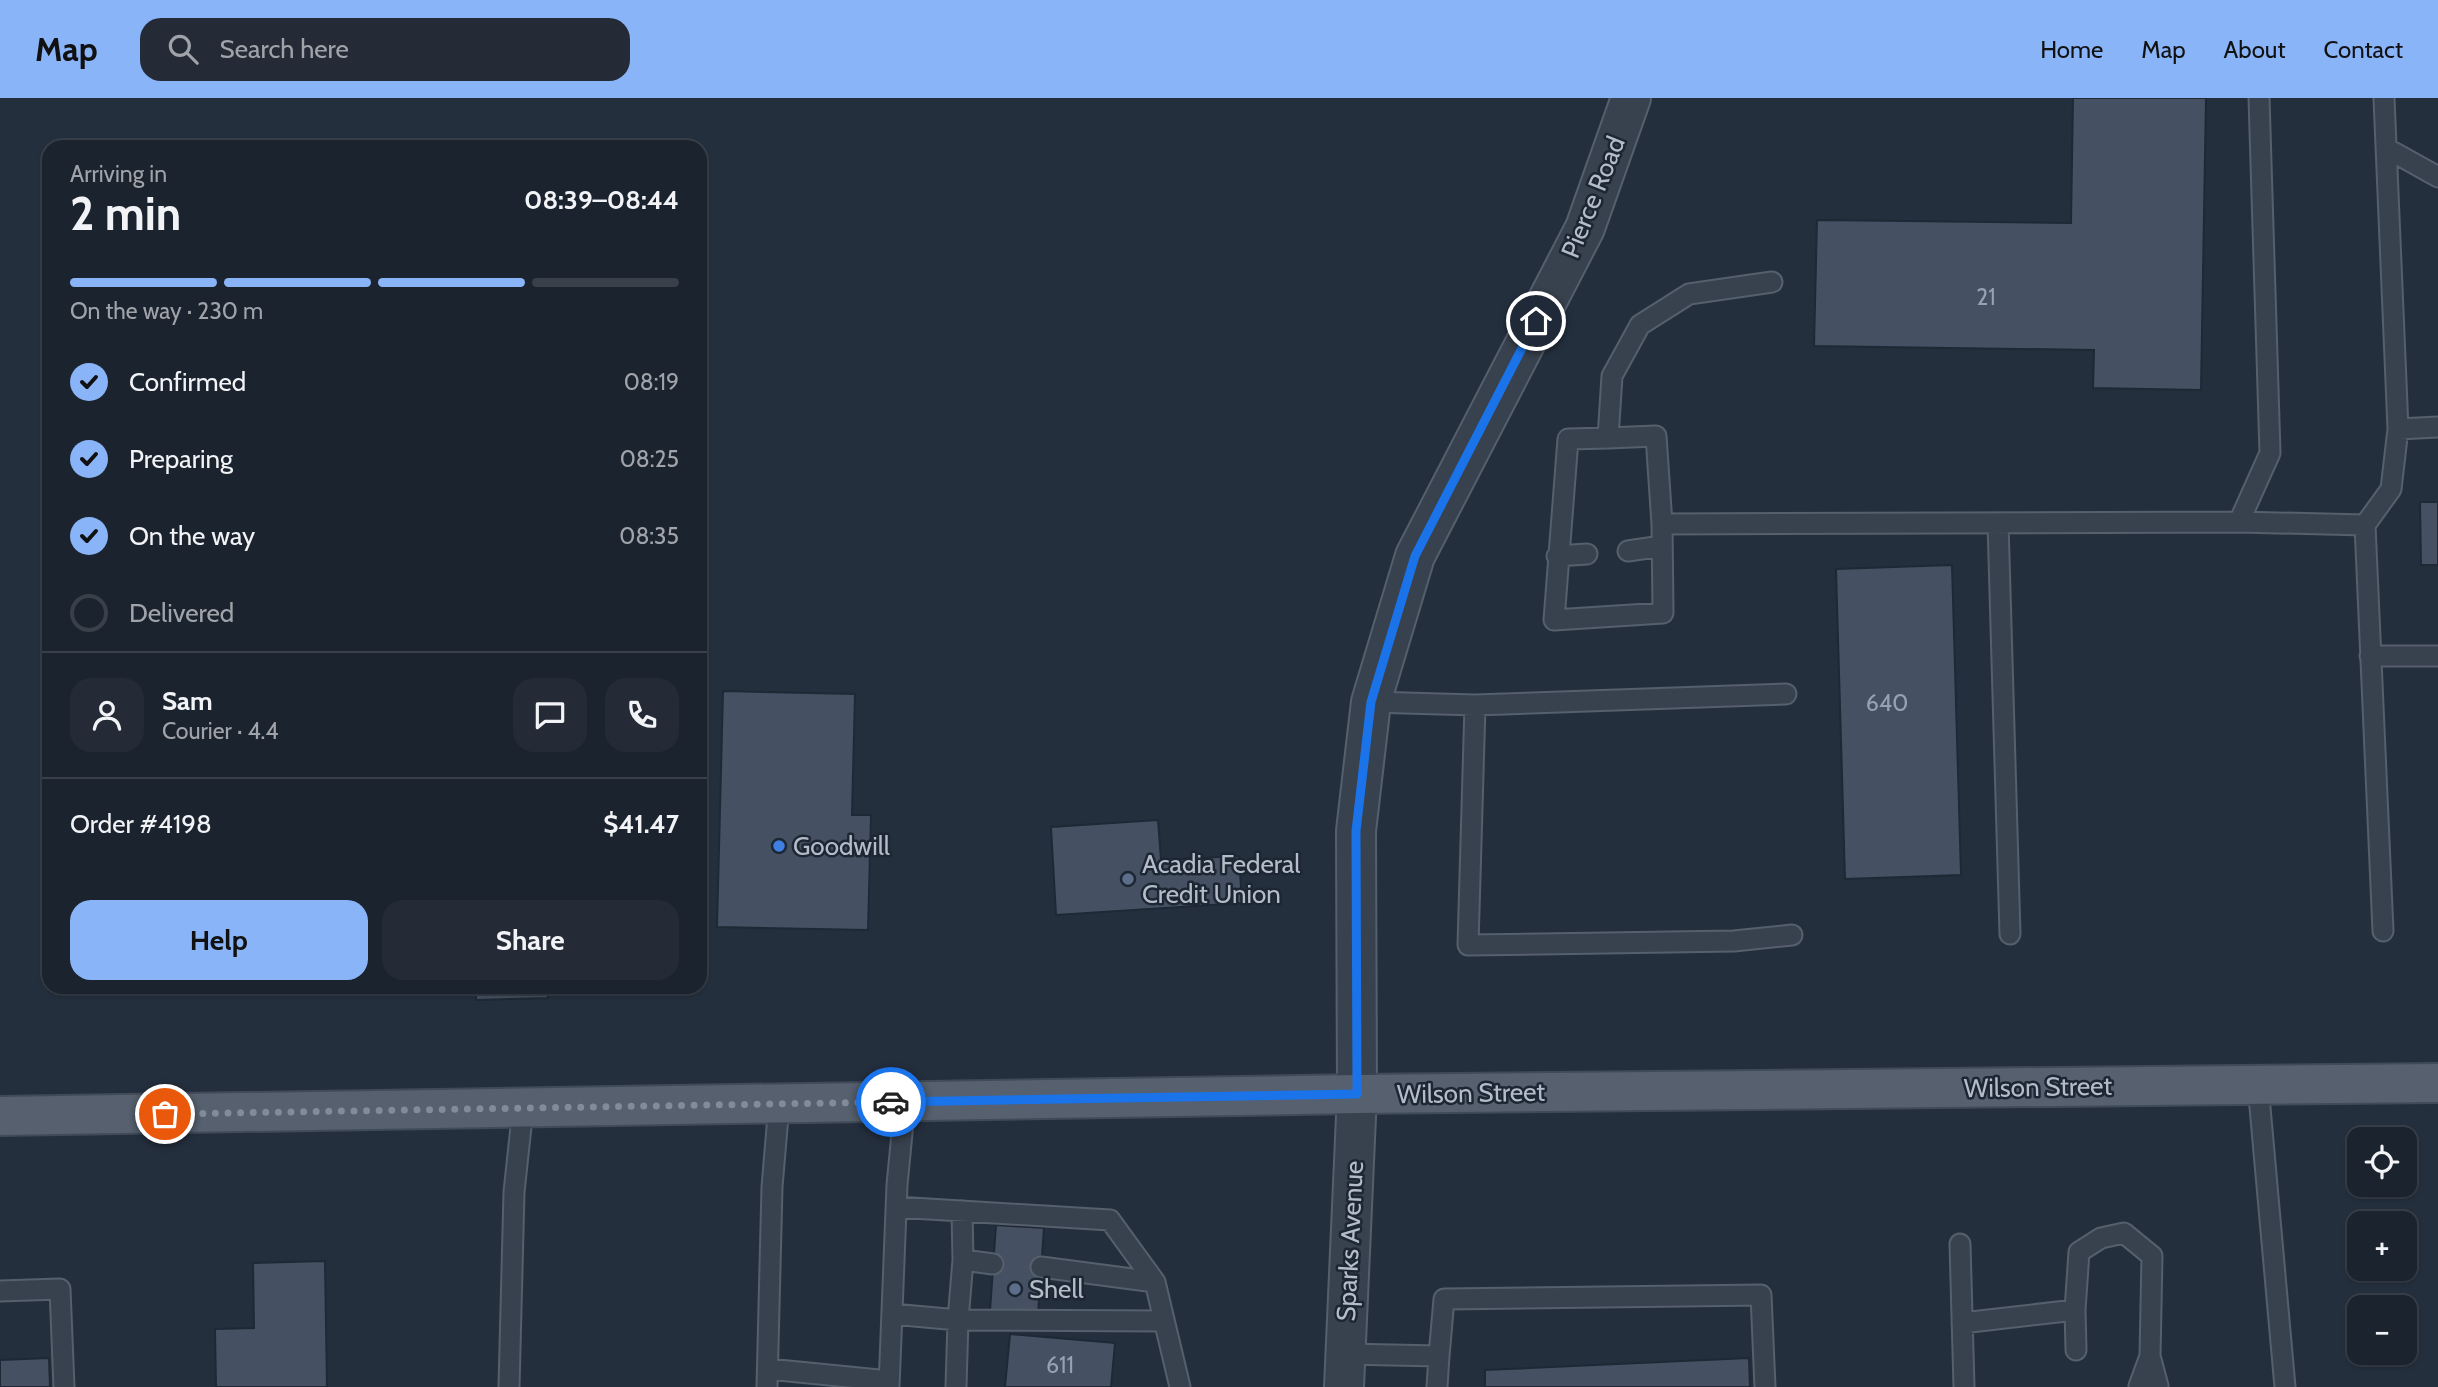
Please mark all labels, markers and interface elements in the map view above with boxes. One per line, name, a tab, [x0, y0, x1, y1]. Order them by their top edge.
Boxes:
search box	[140, 18, 630, 81]
text: Map	[35, 29, 98, 69]
icon: search	[164, 30, 202, 68]
text: Search here	[220, 33, 349, 65]
text: Home	[2040, 35, 2103, 64]
text: Map	[2141, 35, 2186, 64]
text: About	[2224, 35, 2286, 64]
text: Contact	[2324, 35, 2403, 64]
street label: Pierce Road	[1554, 131, 1632, 263]
text: Arriving in	[70, 160, 167, 188]
text: 08:39–08:44	[524, 184, 679, 216]
text: 2 min	[70, 186, 181, 242]
house number: 21	[1976, 283, 1996, 311]
pin	[1506, 291, 1566, 351]
text: On the way · 230 m	[70, 297, 263, 325]
icon: home	[1517, 302, 1555, 340]
icon: check	[70, 363, 108, 401]
text: Confirmed	[129, 366, 246, 398]
text: 08:19	[624, 368, 679, 396]
icon: check	[70, 440, 108, 478]
text: Preparing	[129, 443, 233, 475]
text: 08:25	[620, 445, 679, 473]
icon: check	[70, 517, 108, 555]
text: On the way	[129, 520, 255, 552]
text: 08:35	[619, 522, 679, 550]
text: Delivered	[129, 597, 234, 629]
button: person	[70, 678, 144, 752]
button: chat	[513, 678, 587, 752]
button: phone	[605, 678, 679, 752]
text: Sam	[162, 685, 213, 717]
house number: 640	[1866, 689, 1908, 717]
text: Courier · 4.4	[162, 717, 279, 745]
text: Order #4198	[70, 808, 212, 840]
text: $41.47	[603, 808, 679, 840]
place label: Goodwill	[793, 830, 890, 862]
marker: Goodwill	[771, 838, 787, 854]
place label: Acadia Federal Credit Union	[1142, 848, 1300, 910]
marker: Acadia Federal Credit Union	[1120, 871, 1136, 887]
button: Help	[70, 900, 368, 980]
button: Share	[382, 900, 679, 980]
courier	[856, 1067, 926, 1137]
street label: Wilson Street	[1964, 1070, 2113, 1104]
street label: Wilson Street	[1397, 1076, 1546, 1110]
icon: car	[872, 1083, 910, 1121]
pin	[135, 1084, 195, 1144]
icon: bag	[146, 1095, 184, 1133]
map controls	[2347, 1127, 2417, 1365]
button: locate	[2347, 1127, 2417, 1197]
street label: Sparks Avenue	[1330, 1160, 1370, 1322]
button: +	[2347, 1211, 2417, 1281]
place label: Shell	[1029, 1273, 1084, 1305]
marker: Shell	[1007, 1281, 1023, 1297]
button: −	[2347, 1295, 2417, 1365]
house number: 611	[1046, 1351, 1074, 1379]

